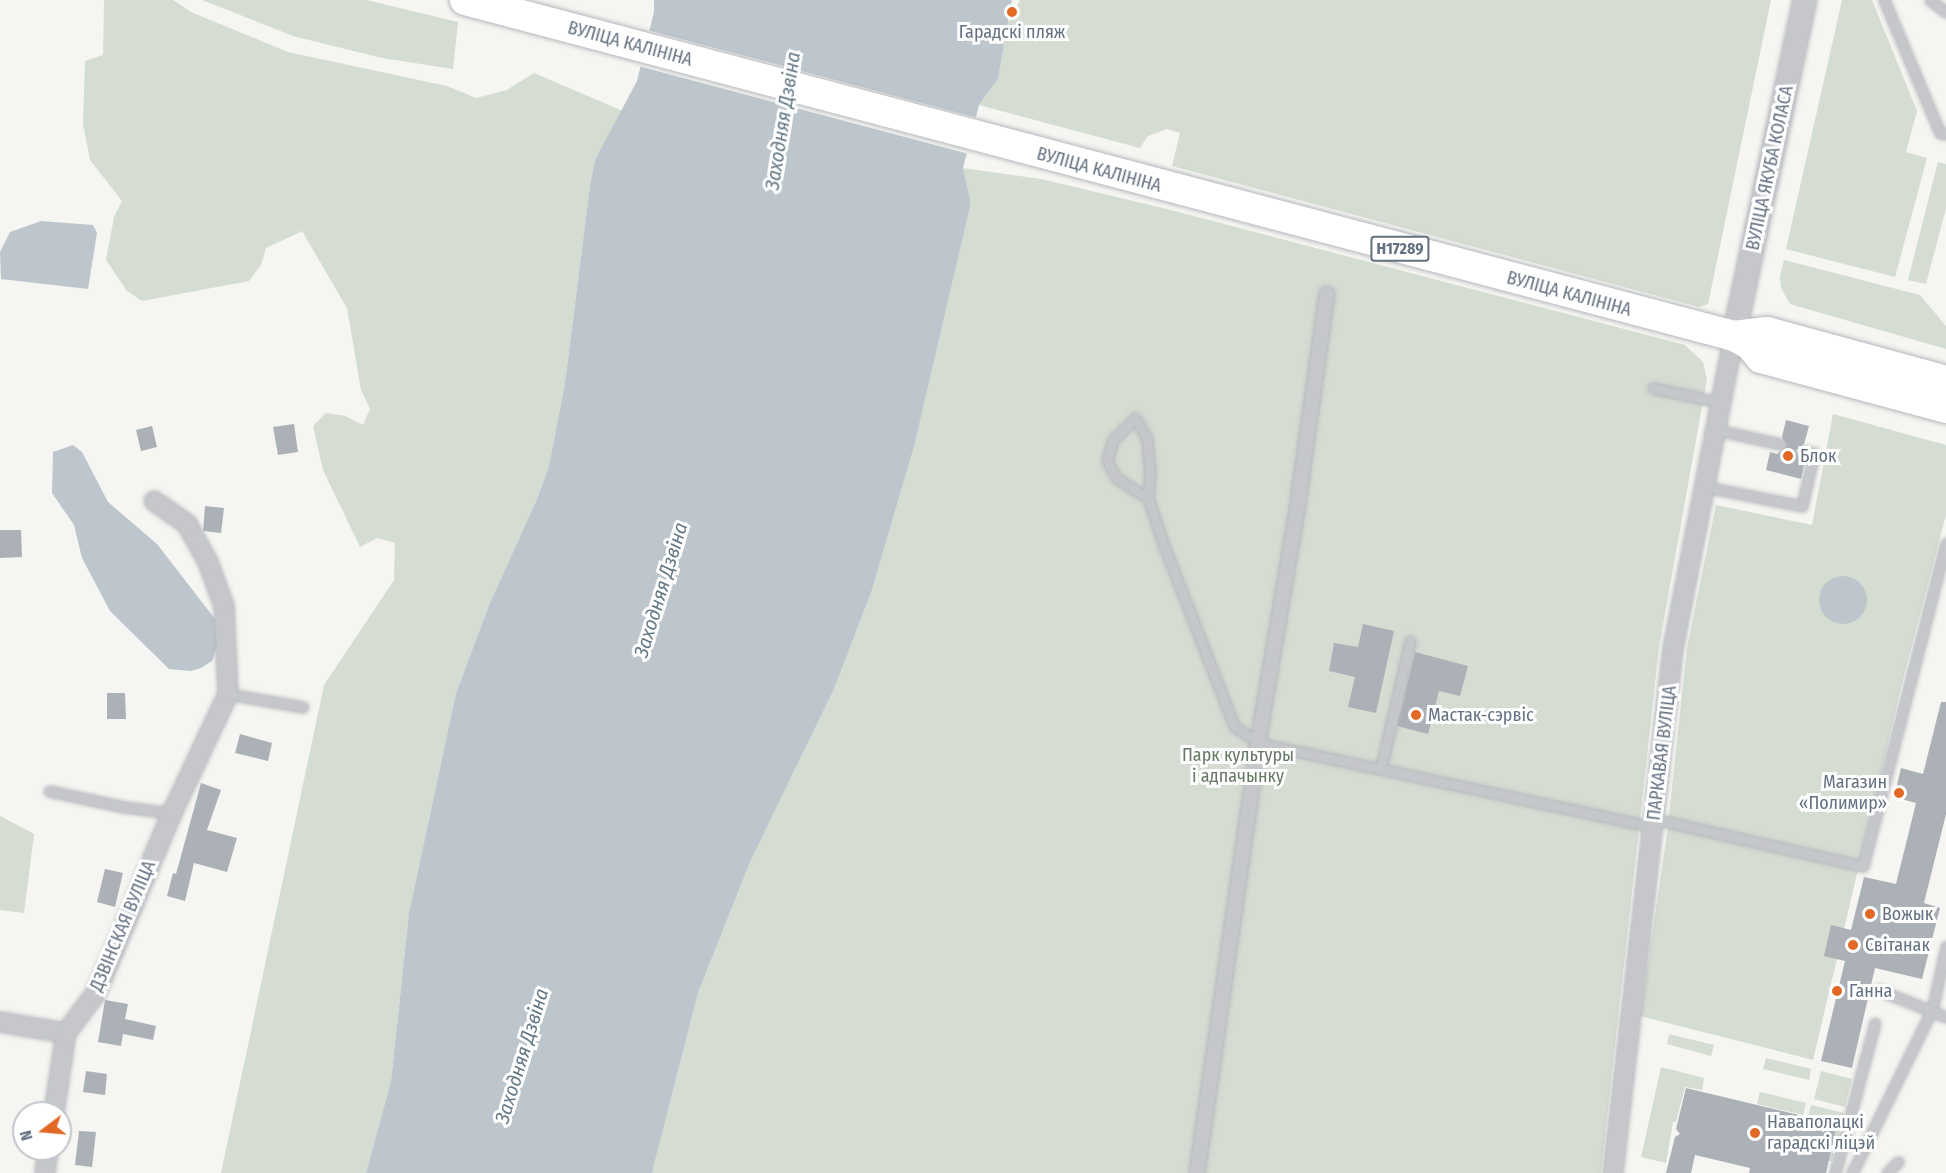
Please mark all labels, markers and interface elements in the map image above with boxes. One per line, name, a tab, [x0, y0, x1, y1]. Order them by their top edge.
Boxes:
marker: Гарадскі пляж	[1005, 5, 1019, 19]
street label: ВУЛІЦА КАЛІНІНА	[565, 17, 695, 71]
place label: Гарадскі пляж	[959, 21, 1065, 43]
water label: Заходняя Дзвіна	[760, 50, 806, 192]
street label: ВУЛІЦА ЯКУБА КОЛАСА	[1742, 84, 1798, 252]
street label: ВУЛІЦА КАЛІНІНА	[1034, 143, 1164, 197]
road number: Н17289	[1370, 236, 1430, 262]
street label: ВУЛІЦА КАЛІНІНА	[1504, 267, 1634, 321]
place label: Блок	[1800, 445, 1836, 467]
marker: Блок	[1781, 449, 1795, 463]
water label: Заходняя Дзвіна	[629, 520, 693, 660]
street label: ПАРКАВАЯ ВУЛІЦА	[1643, 684, 1681, 822]
place label: Мастак-сэрвіс	[1428, 704, 1534, 726]
marker: Мастак-сэрвіс	[1409, 708, 1423, 722]
park label: Парк культуры і адпачынку	[1182, 745, 1294, 788]
place label: Магазин «Полимир»	[1799, 772, 1887, 814]
marker: Магазин «Полимир»	[1892, 786, 1906, 800]
street label: ДЗВІНСКАЯ ВУЛІЦА	[86, 857, 160, 995]
place label: Вожык	[1882, 903, 1933, 925]
marker: Вожык	[1863, 907, 1877, 921]
place label: Світанак	[1865, 934, 1930, 956]
marker: Світанак	[1846, 938, 1860, 952]
place label: Ганна	[1849, 980, 1892, 1002]
marker: Ганна	[1830, 984, 1844, 998]
water label: Заходняя Дзвіна	[490, 986, 554, 1126]
north arrow	[12, 1101, 72, 1161]
place label: Наваполацкі гарадскі ліцэй	[1767, 1112, 1875, 1154]
marker: Наваполацкі гарадскі ліцэй	[1748, 1126, 1762, 1140]
text: N	[16, 1128, 37, 1143]

